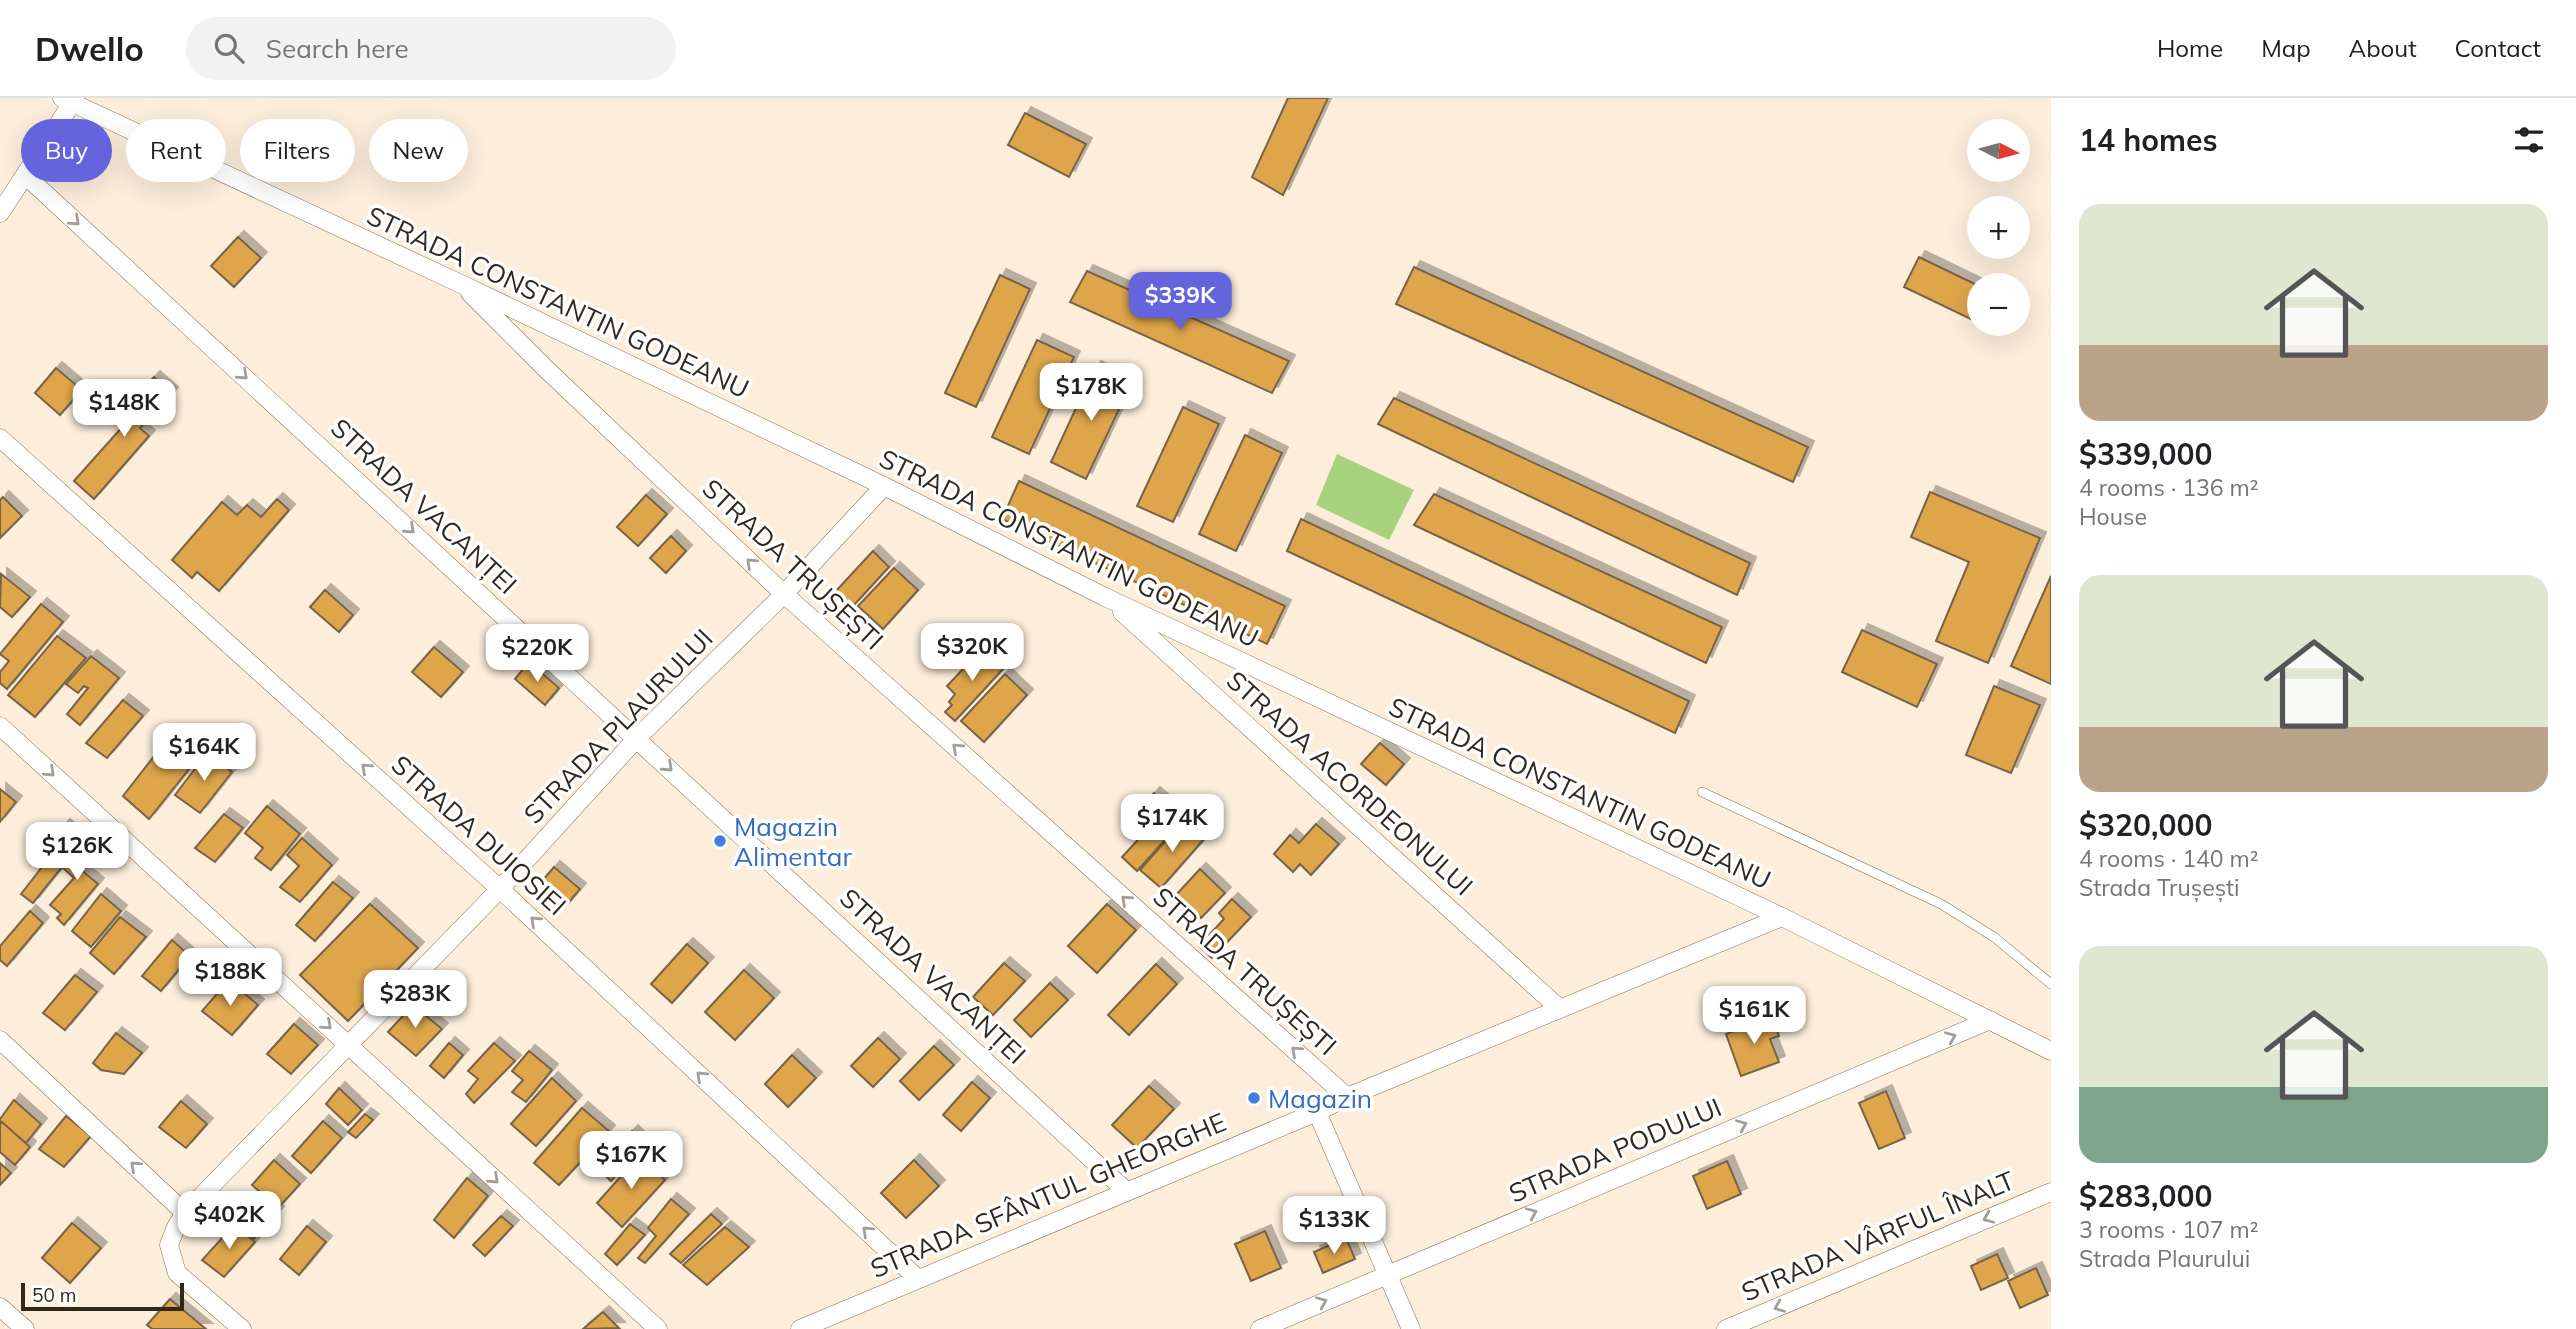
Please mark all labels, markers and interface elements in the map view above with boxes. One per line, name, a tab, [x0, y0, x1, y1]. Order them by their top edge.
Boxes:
search box	[186, 17, 676, 80]
text: Dwello	[35, 28, 144, 69]
icon: search	[210, 29, 248, 67]
text: Search here	[266, 32, 409, 65]
text: Home	[2157, 33, 2223, 63]
text: Map	[2261, 33, 2311, 63]
text: About	[2349, 33, 2417, 63]
text: Contact	[2455, 33, 2541, 63]
chip: Buy	[21, 119, 112, 182]
chip: Rent	[126, 119, 226, 182]
chip: Filters	[240, 119, 355, 182]
chip: New	[369, 119, 468, 182]
north arrow	[1967, 119, 2030, 182]
map controls	[1967, 119, 2030, 336]
text: 14 homes	[2079, 121, 2218, 159]
icon: filters	[2510, 121, 2548, 159]
button: +	[1967, 196, 2030, 259]
street label: STRADA CONSTANTIN GODEANU	[362, 199, 754, 405]
one-way arrow	[67, 213, 80, 226]
icon: home	[2251, 250, 2377, 376]
pin: $339K	[1131, 272, 1229, 332]
button: −	[1967, 273, 2030, 336]
text: $339K	[1145, 280, 1215, 309]
pin: $178K	[1042, 364, 1140, 423]
one-way arrow	[235, 367, 248, 380]
text: $178K	[1056, 371, 1126, 400]
pin: $148K	[75, 380, 173, 439]
text: $148K	[89, 387, 159, 416]
street label: STRADA VACANȚEI	[324, 411, 524, 601]
text: $339,000	[2079, 435, 2212, 473]
street label: STRADA CONSTANTIN GODEANU	[874, 442, 1264, 654]
street label: STRADA TRUȘEȘTI	[696, 472, 890, 656]
text: 4 rooms · 136 m²	[2079, 473, 2259, 502]
text: House	[2079, 502, 2147, 531]
one-way arrow	[402, 521, 415, 534]
one-way arrow	[746, 559, 759, 572]
icon: home	[2251, 621, 2377, 747]
street label: STRADA PLAURULUI	[517, 622, 719, 830]
pin: $220K	[488, 624, 586, 684]
pin: $320K	[923, 624, 1021, 683]
text: $320K	[937, 631, 1007, 660]
text: $220K	[502, 632, 572, 661]
street label: STRADA ACORDEONULUI	[1220, 664, 1480, 902]
street label: STRADA CONSTANTIN GODEANU	[1384, 690, 1776, 896]
pin: $164K	[155, 724, 253, 783]
text: $164K	[169, 731, 239, 760]
one-way arrow	[952, 744, 965, 756]
street label: STRADA DUIOSIEI	[385, 748, 573, 922]
one-way arrow	[660, 758, 673, 771]
one-way arrow	[42, 764, 55, 777]
one-way arrow	[361, 764, 374, 776]
pin: $174K	[1123, 794, 1221, 854]
text: $174K	[1137, 802, 1207, 831]
text: $320,000	[2079, 806, 2212, 844]
place label: Magazin Alimentar	[734, 810, 852, 873]
pin: $126K	[28, 822, 126, 882]
text: $126K	[42, 830, 112, 859]
marker: Magazin Alimentar	[712, 833, 728, 849]
text: 4 rooms · 140 m²	[2079, 844, 2259, 873]
text: Strada Trușești	[2079, 873, 2239, 902]
street label: STRADA TRUȘEȘTI	[1146, 880, 1344, 1062]
street label: STRADA VACANȚEI	[833, 881, 1033, 1071]
one-way arrow	[1122, 896, 1135, 908]
one-way arrow	[530, 916, 543, 929]
pin: $188K	[181, 948, 279, 1008]
text: $188K	[195, 956, 265, 985]
pin: $283K	[366, 970, 464, 1030]
text: $283K	[380, 978, 450, 1007]
pin: $161K	[1705, 986, 1803, 1046]
icon: home	[2251, 992, 2377, 1118]
text: $161K	[1719, 994, 1789, 1023]
one-way arrow	[319, 1017, 332, 1029]
one-way arrow	[1944, 1031, 1957, 1045]
one-way arrow	[1291, 1047, 1304, 1059]
one-way arrow	[696, 1072, 709, 1085]
place label: Magazin	[1268, 1082, 1372, 1115]
marker: Magazin	[1246, 1090, 1262, 1106]
street label: STRADA PODULUI	[1504, 1090, 1726, 1210]
street label: STRADA SFÂNTUL GHEORGHE	[865, 1105, 1231, 1285]
one-way arrow	[1734, 1119, 1747, 1133]
pin: $167K	[582, 1132, 680, 1191]
text: $167K	[596, 1139, 666, 1168]
one-way arrow	[130, 1162, 143, 1175]
street label: STRADA VÂRFUL ÎNALT	[1736, 1163, 2020, 1309]
one-way arrow	[486, 1170, 499, 1183]
text: $283,000	[2079, 1177, 2212, 1215]
pin: $402K	[180, 1192, 278, 1251]
pin: $133K	[1285, 1196, 1383, 1256]
text: $402K	[194, 1199, 264, 1228]
text: $133K	[1299, 1204, 1369, 1233]
one-way arrow	[1525, 1208, 1537, 1222]
one-way arrow	[1983, 1210, 1995, 1224]
text: 3 rooms · 107 m²	[2079, 1215, 2259, 1244]
one-way arrow	[862, 1227, 875, 1240]
text: Strada Plaurului	[2079, 1244, 2250, 1273]
scale bar	[21, 1280, 184, 1312]
text: 50 m	[32, 1283, 76, 1307]
one-way arrow	[1315, 1296, 1328, 1310]
one-way arrow	[1773, 1298, 1785, 1312]

